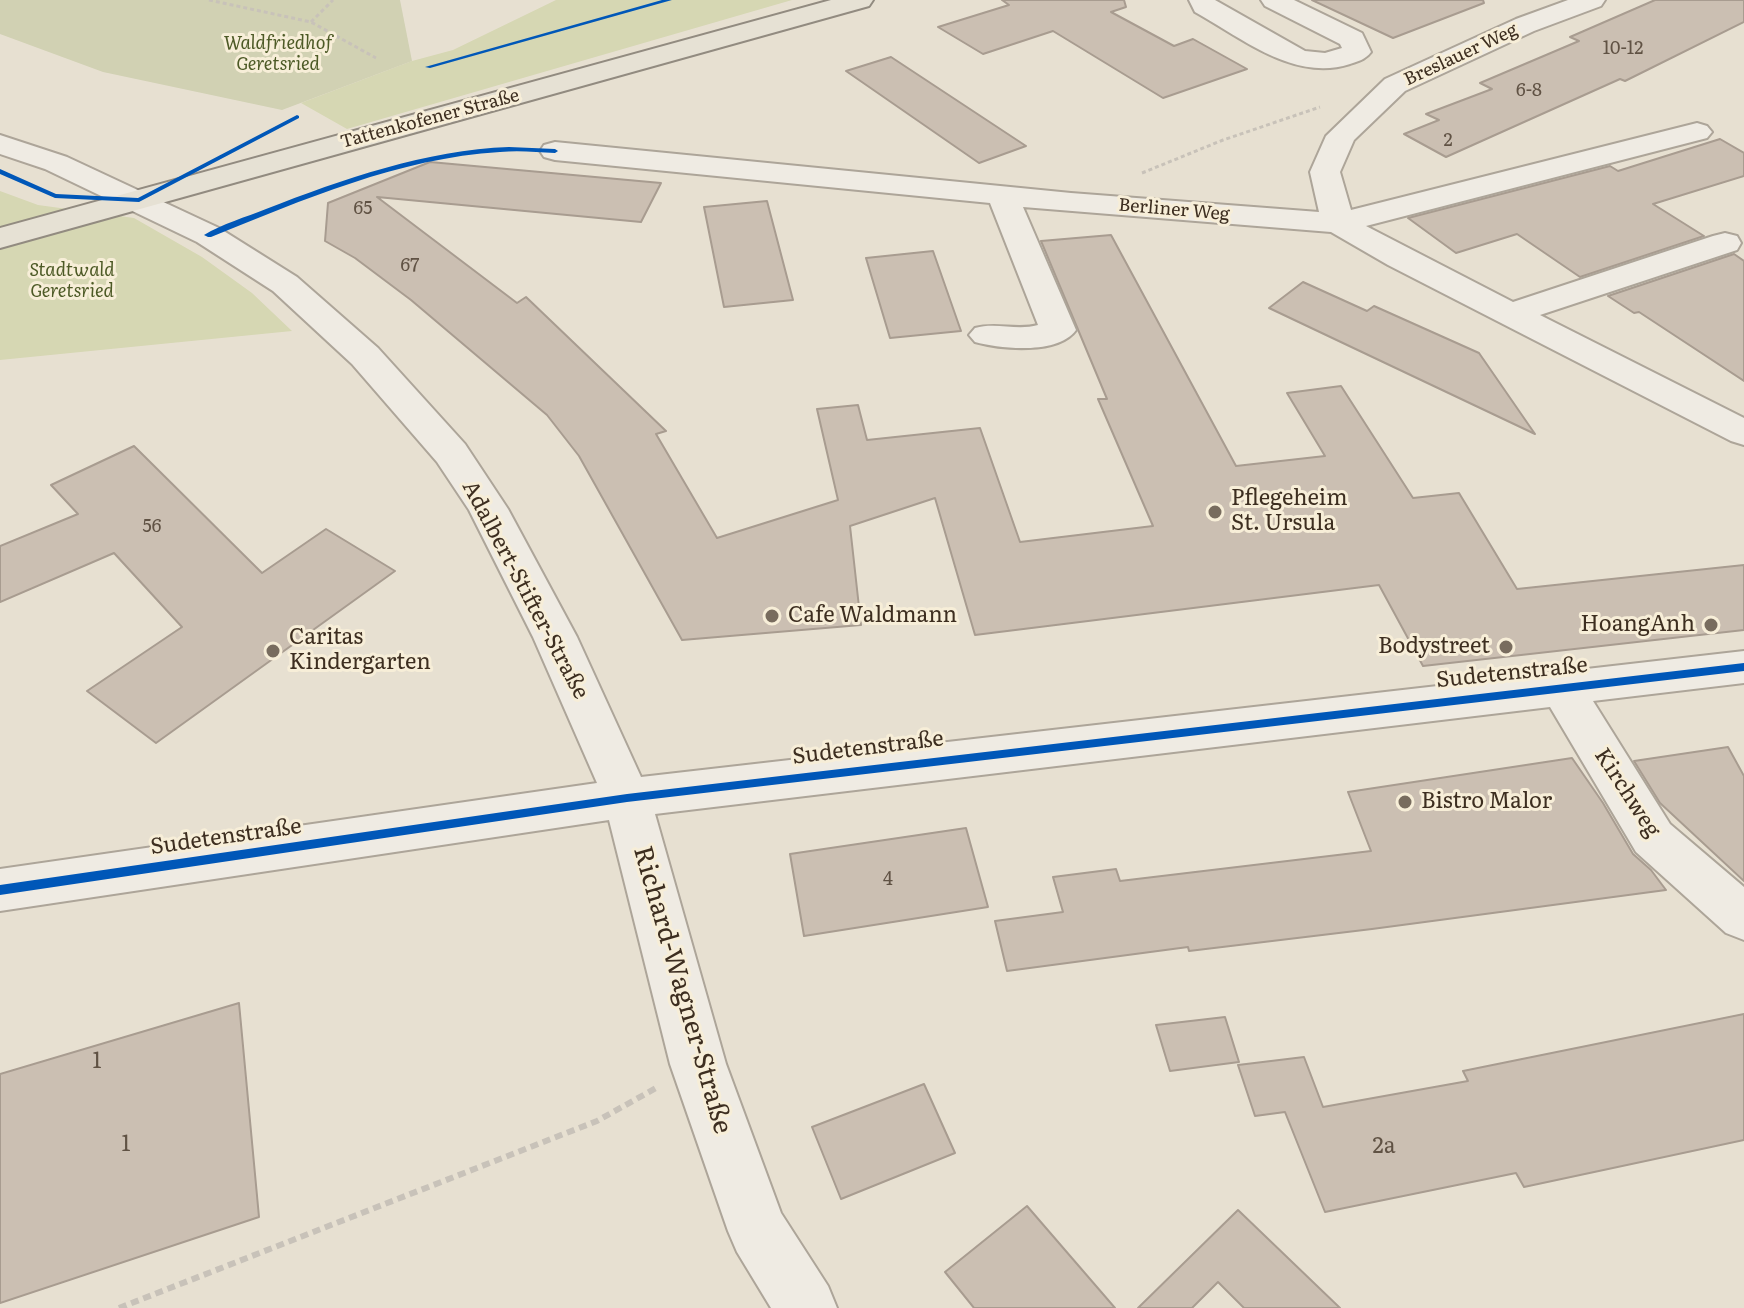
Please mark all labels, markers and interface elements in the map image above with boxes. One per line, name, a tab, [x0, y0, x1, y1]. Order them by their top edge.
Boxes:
street label: Breslauer Weg	[1401, 19, 1521, 91]
park label: Waldfriedhof Geretsried	[224, 33, 332, 76]
house number: 10-12	[1603, 38, 1643, 60]
house number: 6-8	[1516, 80, 1542, 102]
street label: Tattenkofener Straße	[338, 85, 522, 153]
house number: 2	[1443, 130, 1453, 152]
street label: Berliner Weg	[1117, 194, 1231, 226]
house number: 65	[354, 198, 372, 220]
house number: 67	[401, 255, 419, 277]
park label: Stadtwald Geretsried	[30, 260, 114, 302]
street label: Adalbert-Stifter-Straße	[456, 476, 594, 704]
place label: Pflegeheim St. Ursula	[1231, 486, 1348, 538]
marker: Pflegeheim St. Ursula	[1206, 503, 1224, 521]
house number: 56	[143, 516, 161, 538]
place label: Cafe Waldmann	[788, 603, 957, 629]
marker: Cafe Waldmann	[763, 607, 781, 625]
place label: HoangAnh	[1581, 612, 1695, 638]
marker: HoangAnh	[1702, 616, 1720, 634]
place label: Caritas Kindergarten	[289, 625, 431, 676]
place label: Bodystreet	[1378, 634, 1490, 660]
marker: Bodystreet	[1497, 638, 1515, 656]
marker: Caritas Kindergarten	[264, 642, 282, 660]
street label: Sudetenstraße	[1435, 652, 1589, 694]
street label: Sudetenstraße	[791, 726, 945, 770]
street label: Kirchweg	[1588, 743, 1666, 843]
place label: Bistro Malor	[1421, 789, 1552, 815]
marker: Bistro Malor	[1396, 793, 1414, 811]
street label: Sudetenstraße	[149, 813, 303, 861]
street label: Richard-Wagner-Straße	[626, 843, 738, 1137]
house number: 4	[883, 869, 893, 891]
house number: 1	[93, 1049, 101, 1075]
house number: 1	[122, 1132, 130, 1158]
house number: 2a	[1372, 1134, 1396, 1160]

